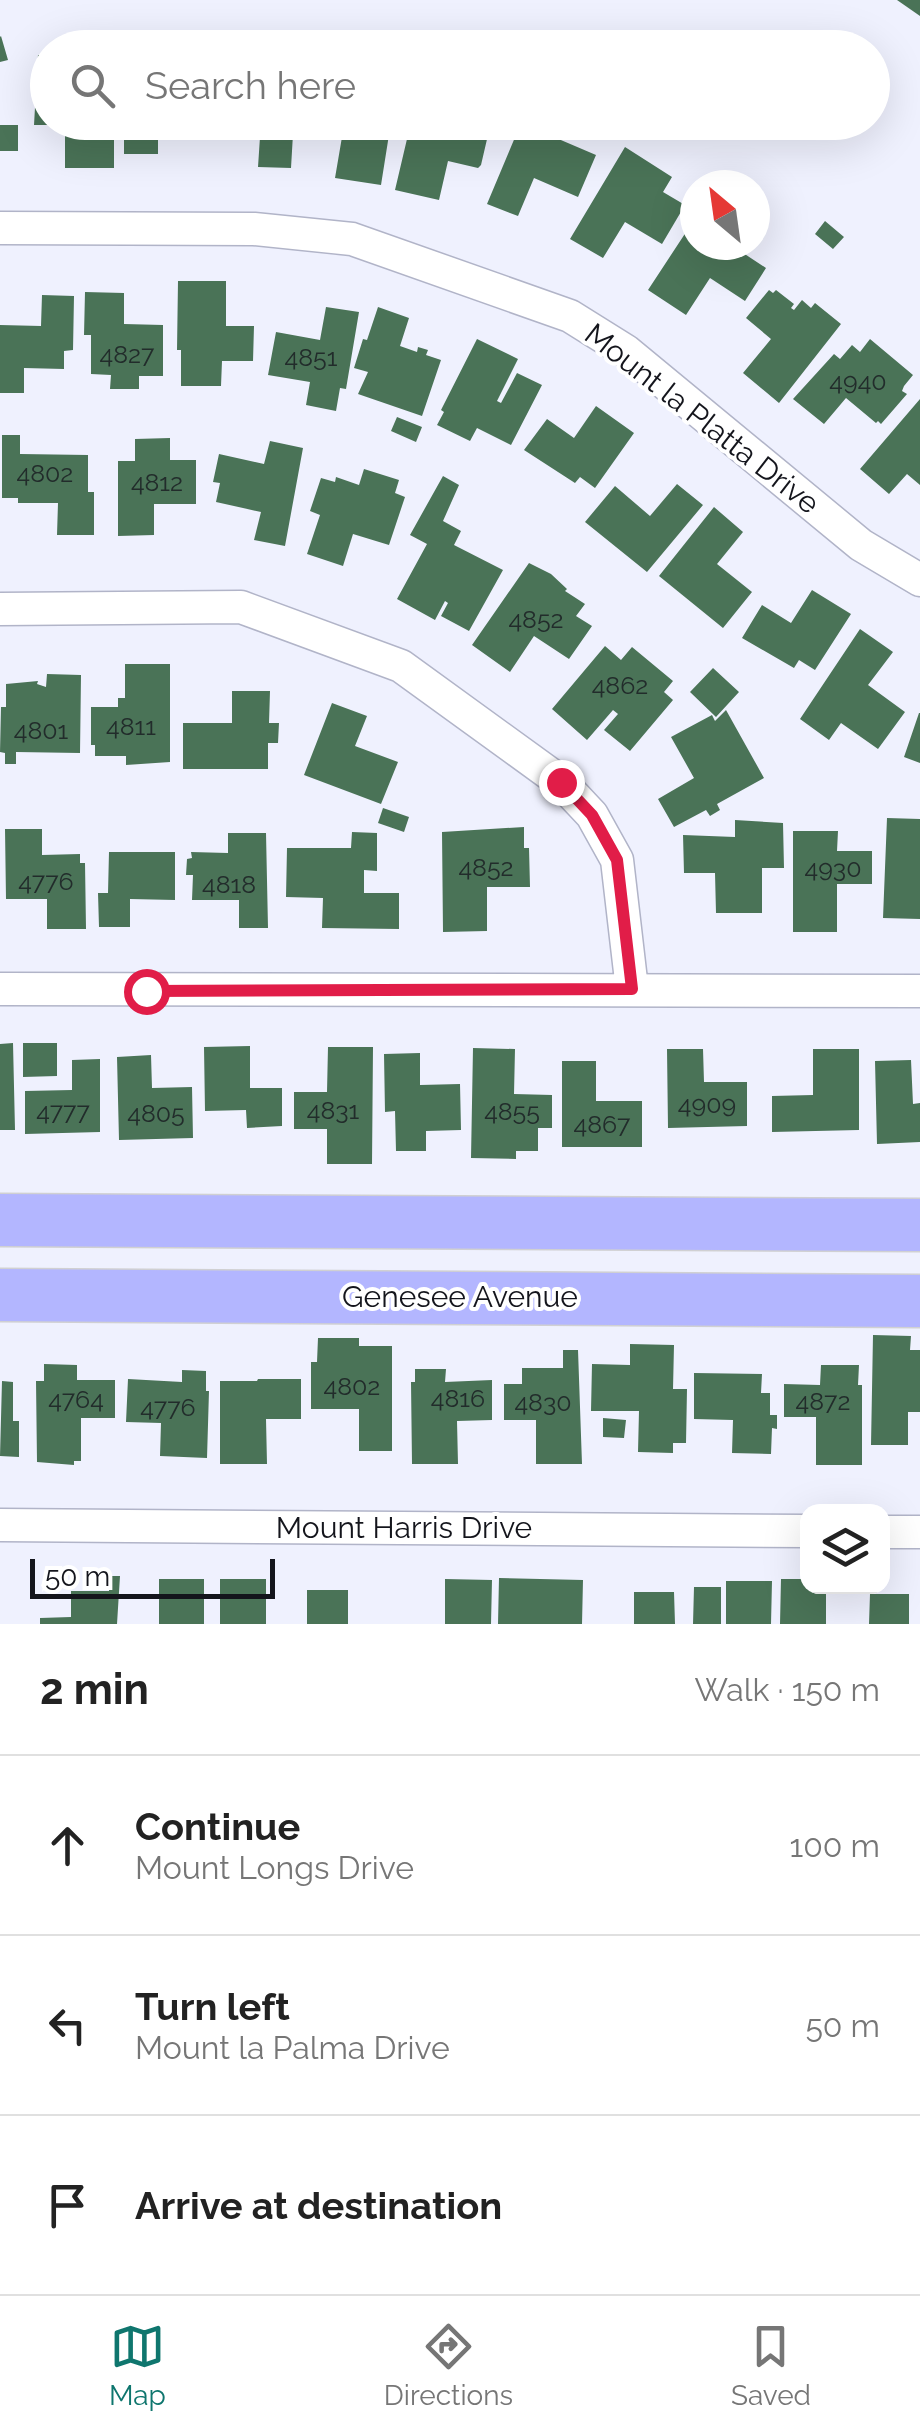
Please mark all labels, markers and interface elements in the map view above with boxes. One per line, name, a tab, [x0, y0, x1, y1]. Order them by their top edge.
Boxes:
search box	[30, 30, 890, 140]
icon: search	[65, 58, 120, 113]
text: Search here	[145, 63, 356, 108]
north arrow	[680, 170, 770, 260]
street label: Mount la Platta Drive	[578, 316, 826, 521]
house number: 4827	[100, 339, 155, 369]
house number: 4851	[285, 342, 338, 372]
house number: 4940	[829, 366, 887, 396]
house number: 4802	[17, 458, 73, 488]
house number: 4812	[131, 467, 183, 497]
house number: 4852	[508, 604, 564, 634]
house number: 4862	[592, 670, 648, 700]
house number: 4811	[106, 711, 156, 741]
house number: 4801	[14, 715, 69, 745]
route end	[539, 760, 585, 806]
house number: 4852	[458, 852, 514, 882]
house number: 4930	[805, 853, 861, 883]
house number: 4776	[18, 866, 74, 896]
house number: 4818	[202, 869, 256, 899]
route start	[124, 969, 170, 1015]
house number: 4909	[678, 1089, 736, 1119]
house number: 4831	[307, 1095, 360, 1125]
house number: 4777	[36, 1096, 90, 1126]
house number: 4855	[484, 1096, 540, 1126]
house number: 4805	[127, 1098, 185, 1128]
house number: 4867	[574, 1109, 631, 1139]
street label: Genesee Avenue	[342, 1279, 578, 1314]
house number: 4802	[324, 1371, 380, 1401]
house number: 4816	[431, 1383, 485, 1413]
house number: 4764	[48, 1384, 104, 1414]
house number: 4872	[796, 1386, 850, 1416]
house number: 4830	[514, 1387, 572, 1417]
house number: 4776	[140, 1392, 196, 1422]
map controls	[800, 1504, 890, 1594]
button: layers	[800, 1504, 890, 1594]
street label: Mount Harris Drive	[276, 1510, 532, 1545]
scale bar	[30, 1554, 275, 1598]
text: 50 m	[45, 1560, 110, 1593]
text: 2 min	[40, 1665, 149, 1714]
text: Walk · 150 m	[694, 1671, 880, 1708]
text: Continue	[135, 1804, 300, 1849]
icon: ahead	[40, 1818, 95, 1873]
text: 100 m	[790, 1827, 880, 1864]
text: Mount Longs Drive	[135, 1849, 414, 1886]
text: Turn left	[135, 1984, 290, 2029]
icon: left	[40, 1998, 95, 2053]
text: 50 m	[805, 2007, 880, 2044]
text: Mount la Palma Drive	[135, 2029, 450, 2066]
icon: arrive	[40, 2178, 95, 2233]
text: Arrive at destination	[135, 2183, 502, 2228]
tab: Map	[109, 2319, 166, 2412]
tab: Directions	[384, 2319, 513, 2412]
tab: Saved	[731, 2319, 811, 2412]

